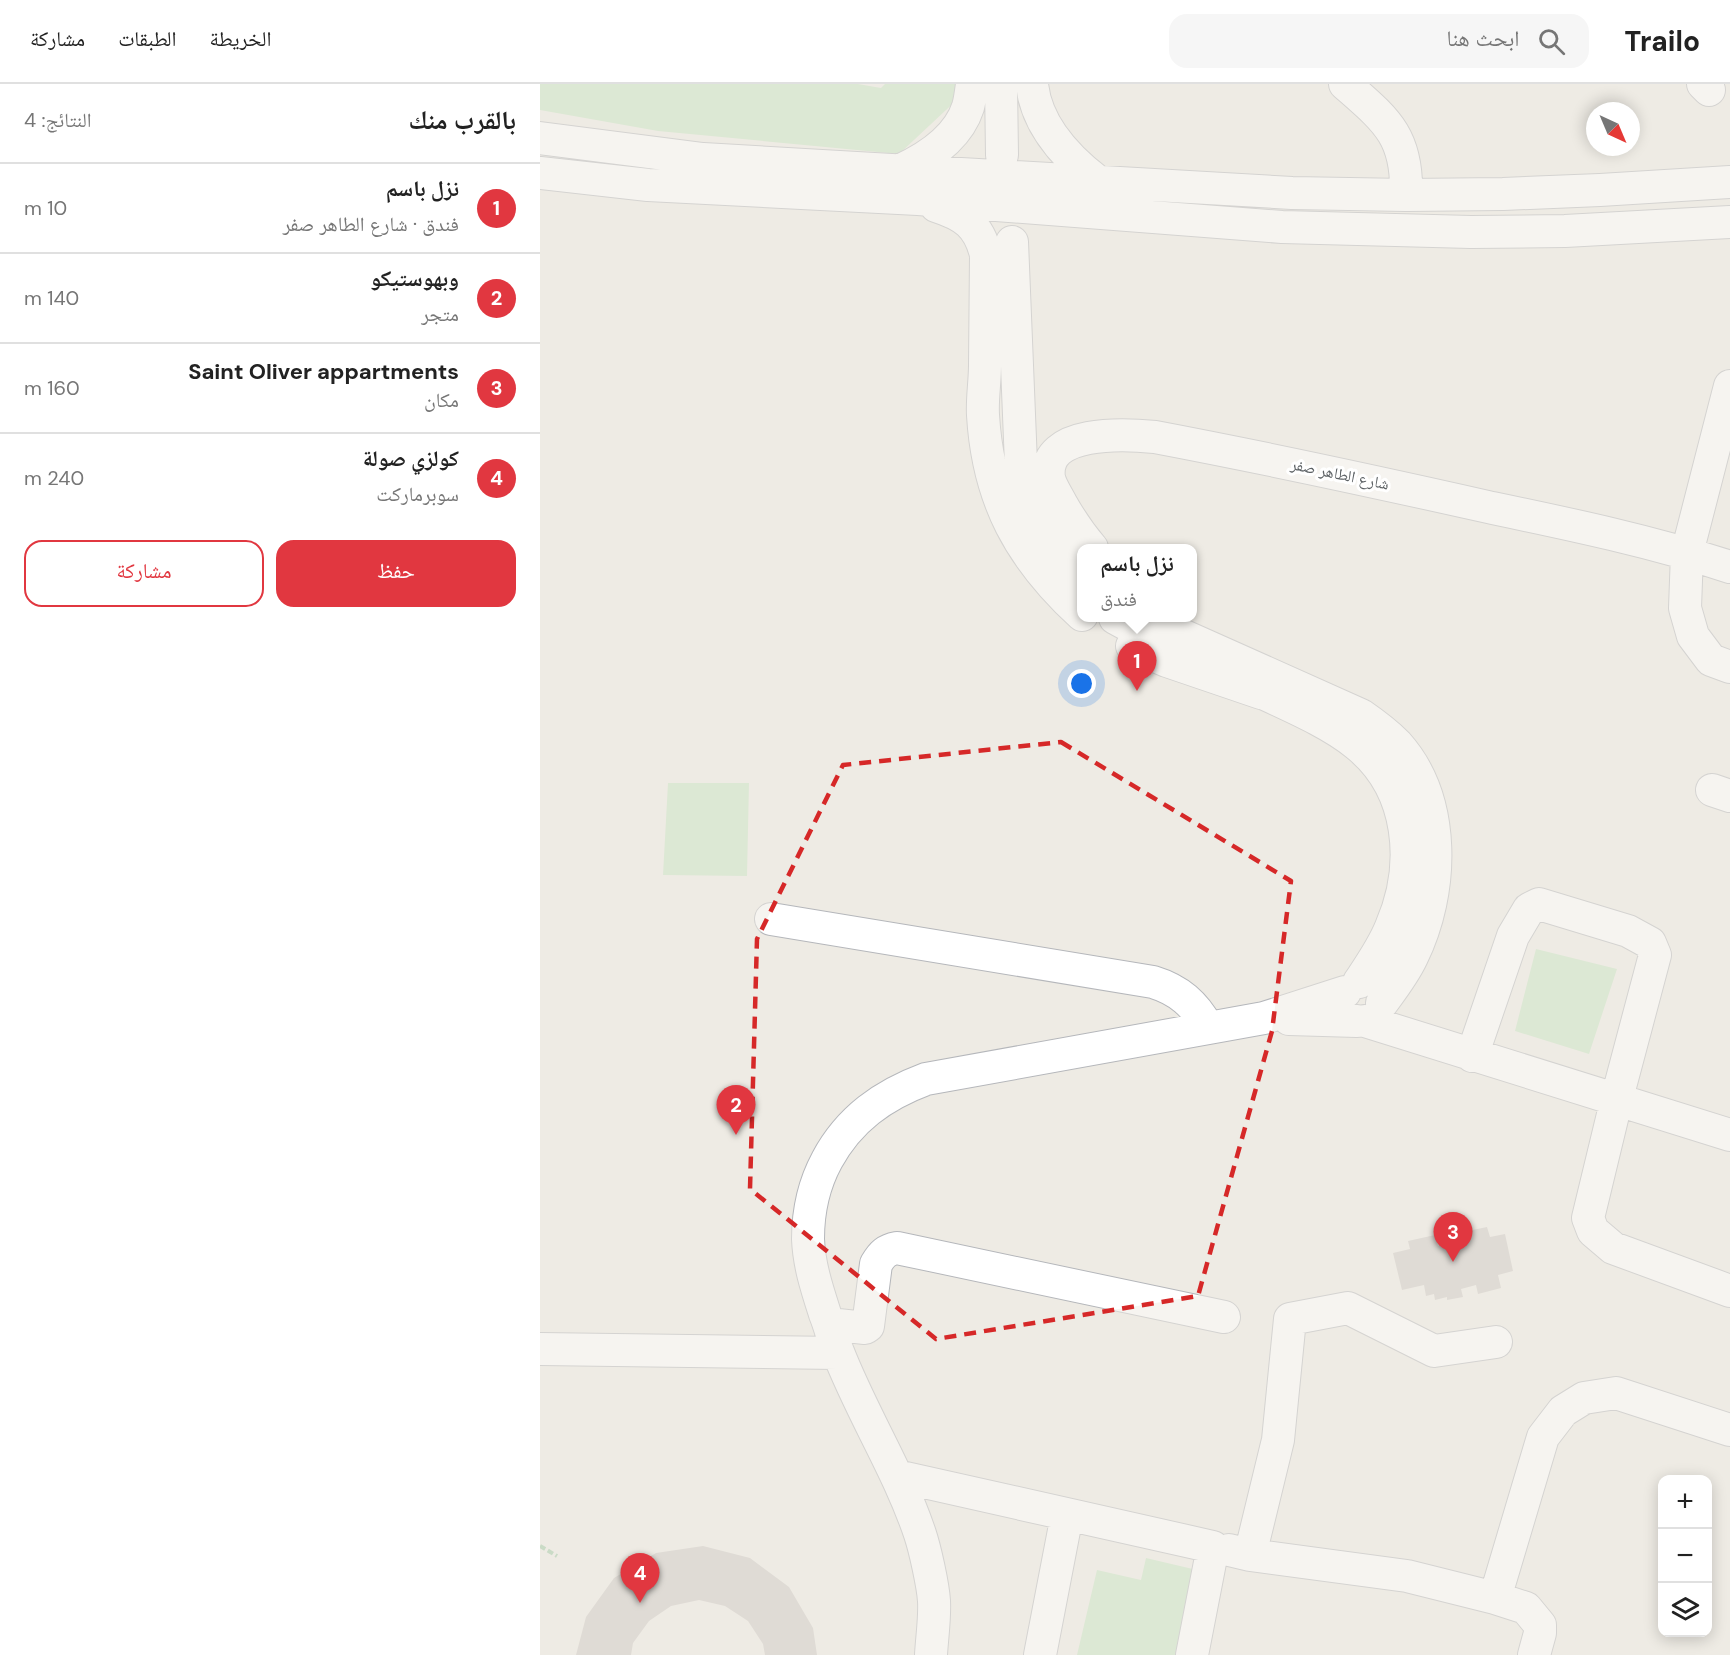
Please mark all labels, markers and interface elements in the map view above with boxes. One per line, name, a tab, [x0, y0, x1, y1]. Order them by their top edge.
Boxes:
search box	[1169, 14, 1589, 68]
text: Trailo	[1625, 23, 1700, 60]
text: ابحث هنا	[1447, 24, 1520, 53]
text: مشاركة	[30, 25, 85, 53]
text: الطبقات	[118, 25, 177, 53]
text: الخريطة	[210, 25, 271, 53]
icon: search	[1535, 25, 1568, 58]
north arrow	[1586, 102, 1640, 156]
text: بالقرب منك	[408, 103, 516, 137]
text: النتائج: 4	[24, 107, 91, 133]
text: نزل باسم	[386, 174, 459, 203]
text: 10 m	[24, 195, 67, 221]
text: 1	[493, 195, 500, 221]
text: فندق · شارع الطاهر صفر	[283, 211, 459, 237]
text: وبهوستيكو	[370, 264, 459, 293]
text: 140 m	[24, 285, 79, 311]
text: 2	[491, 285, 502, 311]
text: متجر	[421, 301, 459, 327]
text: Saint Oliver appartments	[188, 357, 459, 386]
text: 160 m	[24, 375, 80, 401]
text: 3	[490, 375, 503, 401]
text: مكان	[424, 387, 459, 413]
text: كولزي صولة	[363, 444, 459, 473]
street label: شارع الطاهر صفر	[1288, 453, 1391, 495]
text: 240 m	[24, 465, 84, 491]
text: 4	[490, 465, 503, 491]
text: سوبرماركت	[376, 481, 459, 507]
button: مشاركة	[24, 540, 264, 607]
button: حفظ	[276, 540, 516, 607]
popup	[1077, 544, 1197, 622]
text: نزل باسم	[1100, 549, 1174, 578]
text: فندق	[1100, 586, 1137, 612]
pin: 1	[1118, 642, 1156, 691]
your location	[1067, 669, 1096, 698]
pin: 2	[716, 1086, 756, 1135]
pin: 3	[1434, 1212, 1472, 1262]
map controls	[1658, 1475, 1712, 1637]
button: +	[1658, 1475, 1712, 1529]
button: −	[1658, 1529, 1712, 1583]
pin: 4	[620, 1554, 660, 1603]
button: layers	[1658, 1583, 1712, 1637]

